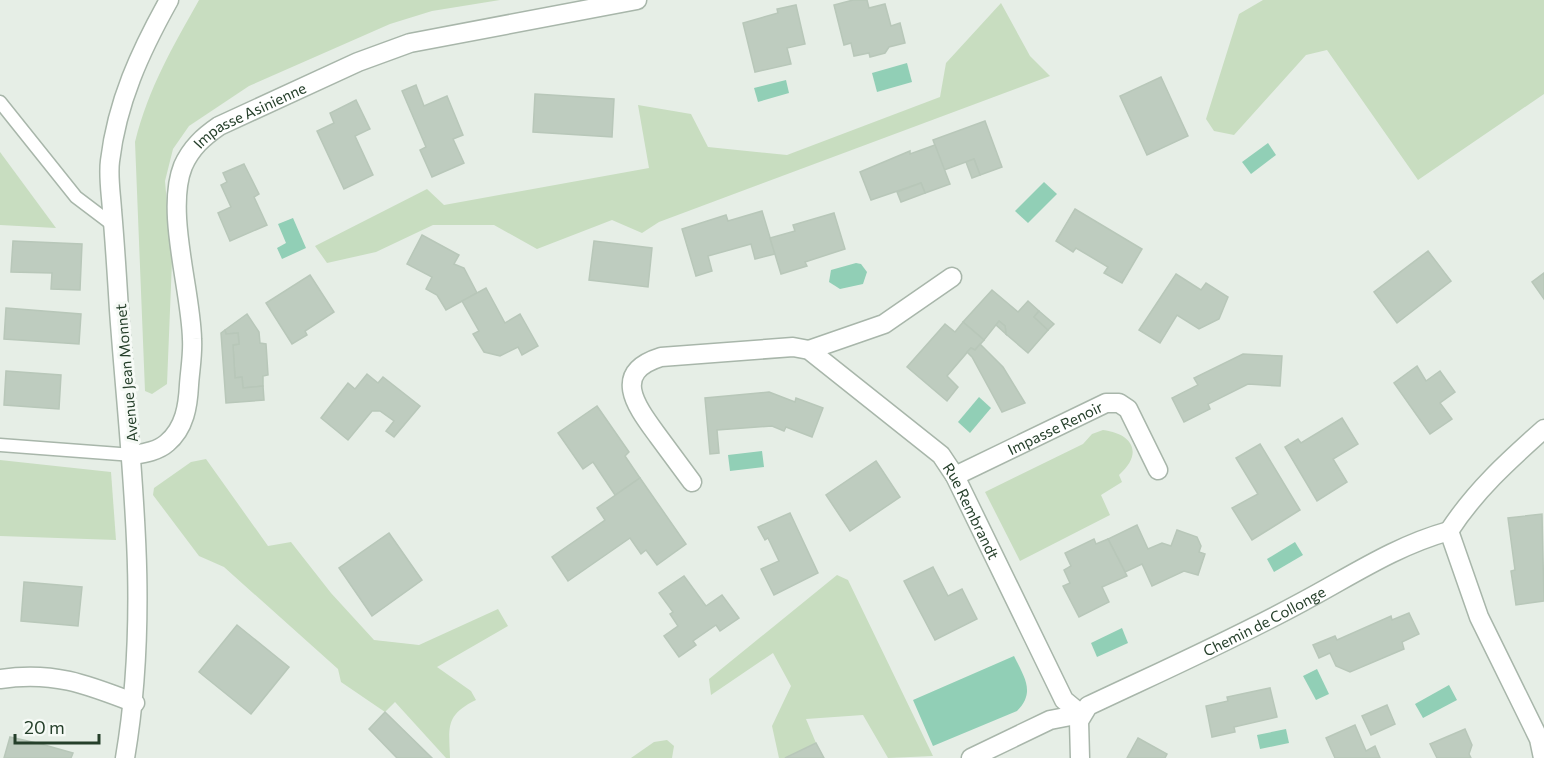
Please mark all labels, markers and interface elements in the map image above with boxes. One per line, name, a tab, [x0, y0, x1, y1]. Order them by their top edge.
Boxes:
street label: Impasse Asinienne	[189, 78, 309, 152]
street label: Avenue Jean Monnet	[111, 303, 141, 443]
street label: Impasse Renoir	[1004, 397, 1105, 458]
street label: Rue Rembrandt	[940, 459, 1003, 562]
street label: Chemin de Collonge	[1200, 582, 1329, 660]
scale bar	[15, 707, 99, 745]
text: 20 m	[24, 716, 65, 738]

